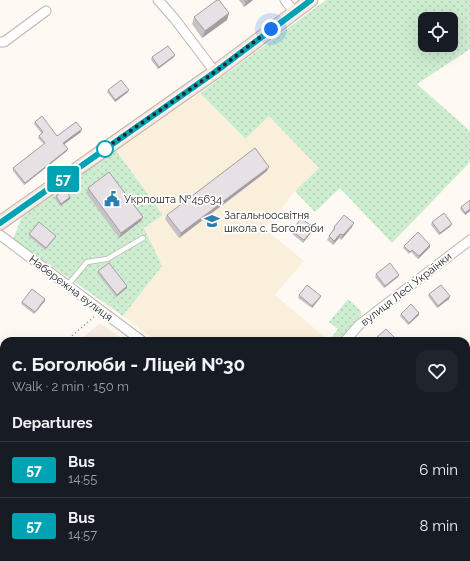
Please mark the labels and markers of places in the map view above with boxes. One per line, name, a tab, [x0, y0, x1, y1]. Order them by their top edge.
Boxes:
unlabelled marker	[96, 140, 114, 158]
public building icon: Укрпошта №45634	[103, 190, 121, 208]
place label: Укрпошта №45634	[124, 193, 222, 206]
place label: Загальноосвітня школа с. Боголюби	[224, 209, 323, 235]
school or university icon: Загальноосвітня школа с. Боголюби	[203, 212, 221, 230]

